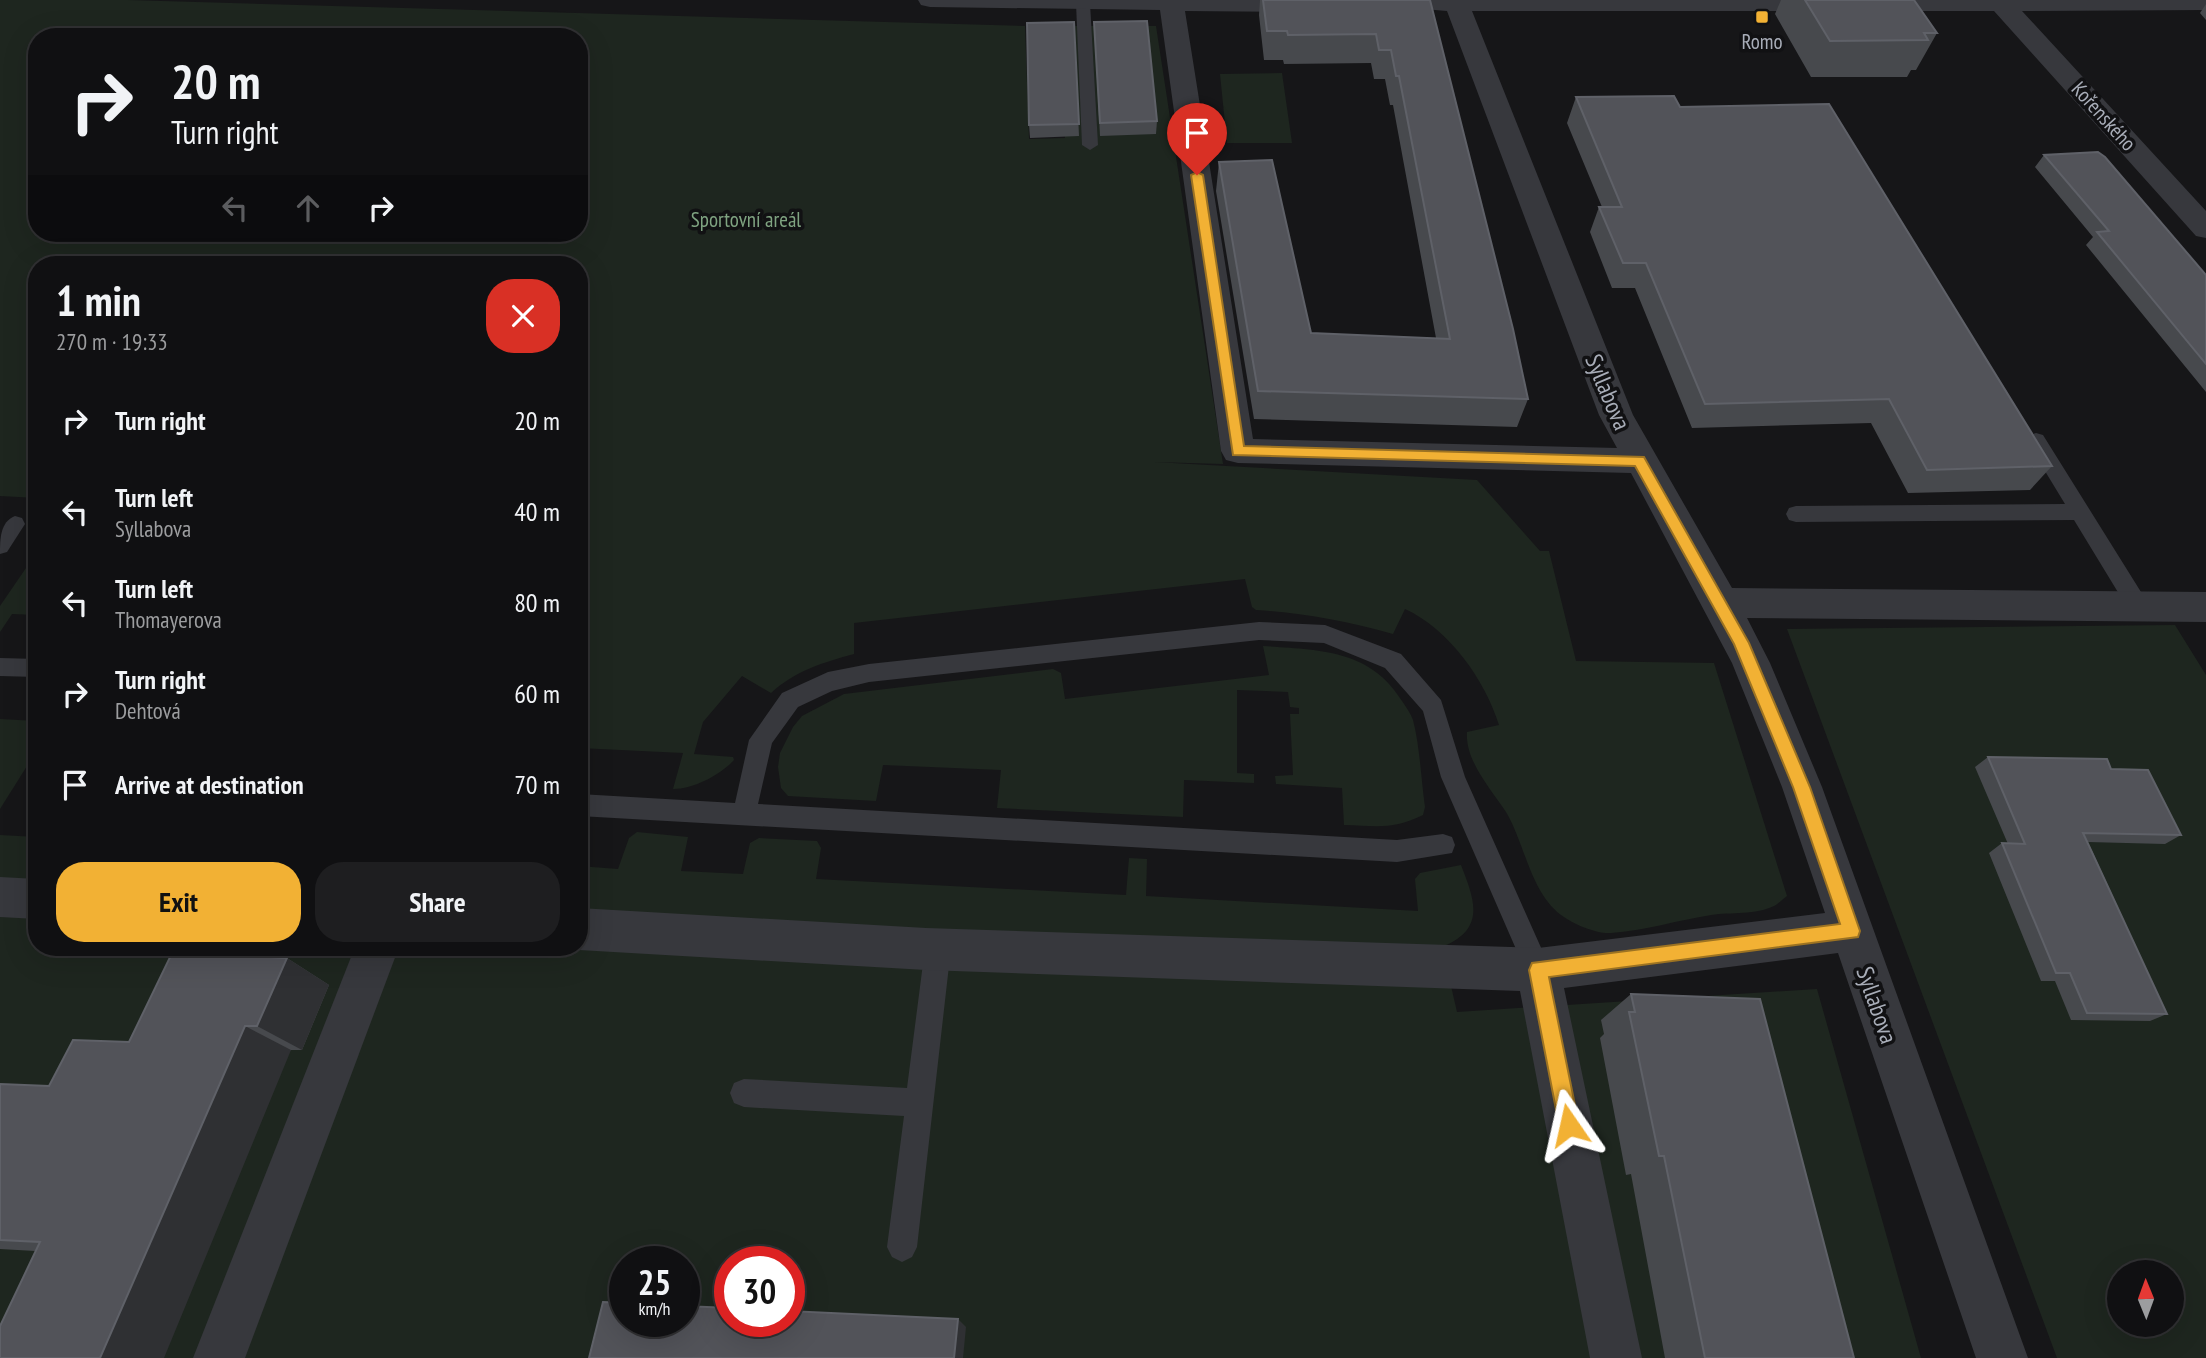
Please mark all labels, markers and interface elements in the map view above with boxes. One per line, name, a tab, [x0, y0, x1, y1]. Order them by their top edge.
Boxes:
marker: Romo	[1754, 9, 1770, 25]
place label: Romo	[1741, 28, 1783, 55]
text: 20 m	[171, 49, 260, 113]
icon: right	[56, 56, 147, 147]
street label: Kořenského	[2066, 76, 2142, 156]
pin	[1167, 103, 1227, 175]
text: Turn right	[171, 111, 279, 153]
icon: arrive	[1178, 114, 1216, 152]
icon: left	[216, 189, 254, 227]
icon: ahead	[289, 189, 327, 227]
icon: right	[362, 189, 400, 227]
park label: Sportovní areál	[691, 206, 801, 233]
text: 1 min	[56, 273, 141, 328]
button: close	[486, 279, 560, 353]
text: 270 m · 19:33	[56, 327, 168, 356]
street label: Syllabova	[1578, 349, 1638, 435]
icon: right	[56, 402, 94, 440]
text: Turn right	[115, 404, 206, 437]
text: 20 m	[514, 404, 560, 437]
text: Turn left	[115, 481, 193, 514]
icon: left	[56, 493, 94, 531]
text: 40 m	[514, 495, 560, 528]
text: Syllabova	[115, 514, 191, 543]
text: Turn left	[115, 572, 193, 605]
icon: left	[56, 584, 94, 622]
text: 80 m	[514, 586, 560, 619]
text: Thomayerova	[115, 605, 222, 634]
text: Turn right	[115, 663, 206, 696]
icon: right	[56, 675, 94, 713]
text: 60 m	[514, 677, 560, 710]
text: Dehtová	[115, 696, 181, 725]
icon: arrive	[56, 766, 94, 804]
text: Arrive at destination	[115, 768, 304, 801]
text: 70 m	[514, 768, 560, 801]
button: Exit	[56, 862, 301, 942]
button: Share	[315, 862, 560, 942]
street label: Syllabova	[1849, 962, 1905, 1048]
position arrow	[1532, 1088, 1606, 1162]
speed limit sign: 30	[714, 1246, 805, 1337]
text: 25	[638, 1259, 671, 1305]
north arrow	[2107, 1260, 2184, 1337]
map controls	[2107, 1260, 2184, 1337]
text: km/h	[639, 1297, 670, 1320]

